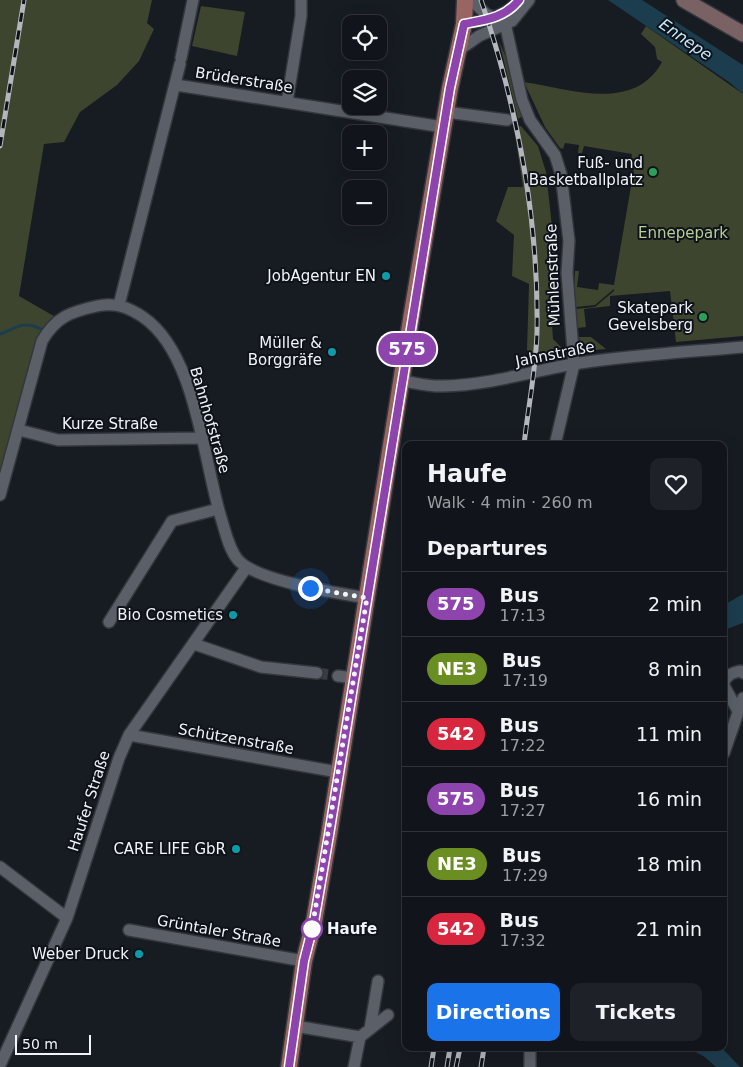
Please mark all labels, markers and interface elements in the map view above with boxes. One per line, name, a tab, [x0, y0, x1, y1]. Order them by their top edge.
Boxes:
water label: Ennepe	[656, 14, 716, 65]
map controls	[342, 15, 387, 225]
button: locate	[342, 15, 387, 60]
street label: Brüderstraße	[194, 63, 294, 97]
button: layers	[342, 70, 387, 115]
button: +	[342, 125, 387, 170]
place label: Fuß- und Basketballplatz	[529, 154, 643, 189]
marker: Fuß- und Basketballplatz	[647, 166, 659, 178]
button: −	[342, 180, 387, 225]
street label: Mühlenstraße	[542, 223, 564, 327]
park label: Ennepepark	[638, 224, 728, 242]
place label: JobAgentur EN	[266, 267, 376, 285]
marker: JobAgentur EN	[380, 270, 392, 282]
place label: Skatepark Gevelsberg	[608, 299, 693, 334]
marker: Skatepark Gevelsberg	[697, 311, 709, 323]
line badge: 575	[378, 333, 436, 365]
place label: Müller & Borggräfe	[248, 334, 322, 369]
street label: Jahnstraße	[513, 337, 596, 371]
text: 575	[388, 338, 426, 359]
marker: Müller & Borggräfe	[326, 346, 338, 358]
street label: Bahnhofstraße	[186, 365, 234, 475]
street label: Kurze Straße	[62, 415, 158, 433]
button: heart	[650, 458, 702, 510]
text: Haufe	[427, 460, 507, 488]
text: Walk · 4 min · 260 m	[427, 493, 592, 512]
text: Departures	[427, 537, 548, 559]
your location	[298, 576, 323, 601]
text: Bus	[500, 584, 539, 606]
text: 575	[437, 593, 475, 614]
text: 2 min	[648, 593, 702, 615]
place label: Bio Cosmetics	[117, 606, 223, 624]
text: 17:13	[500, 606, 546, 625]
marker: Bio Cosmetics	[227, 609, 239, 621]
text: Bus	[502, 649, 541, 671]
text: NE3	[437, 658, 477, 679]
text: 8 min	[648, 658, 702, 680]
text: 17:19	[502, 671, 548, 690]
text: Bus	[500, 714, 539, 736]
street label: Schützenstraße	[177, 720, 295, 758]
text: 542	[437, 723, 475, 744]
text: 11 min	[636, 723, 702, 745]
text: 17:22	[500, 736, 546, 755]
street label: Haufer Straße	[64, 748, 114, 854]
text: Bus	[500, 779, 539, 801]
text: 575	[437, 788, 475, 809]
text: 16 min	[636, 788, 702, 810]
text: 17:27	[500, 801, 546, 820]
place label: CARE LIFE GbR	[113, 840, 226, 858]
marker: CARE LIFE GbR	[230, 843, 242, 855]
text: Bus	[502, 844, 541, 866]
text: NE3	[437, 853, 477, 874]
text: 18 min	[636, 853, 702, 875]
text: 17:29	[502, 866, 548, 885]
text: Bus	[500, 909, 539, 931]
street label: Grüntaler Straße	[156, 911, 282, 951]
marker: Haufe	[301, 918, 323, 940]
text: 542	[437, 918, 475, 939]
text: 21 min	[636, 918, 702, 940]
place label: Haufe	[327, 920, 377, 938]
text: 17:32	[500, 931, 546, 950]
place label: Weber Druck	[32, 945, 129, 963]
marker: Weber Druck	[133, 948, 145, 960]
button: Directions	[427, 983, 560, 1041]
button: Tickets	[570, 983, 702, 1041]
scale bar	[15, 1032, 91, 1055]
text: 50 m	[22, 1036, 58, 1052]

